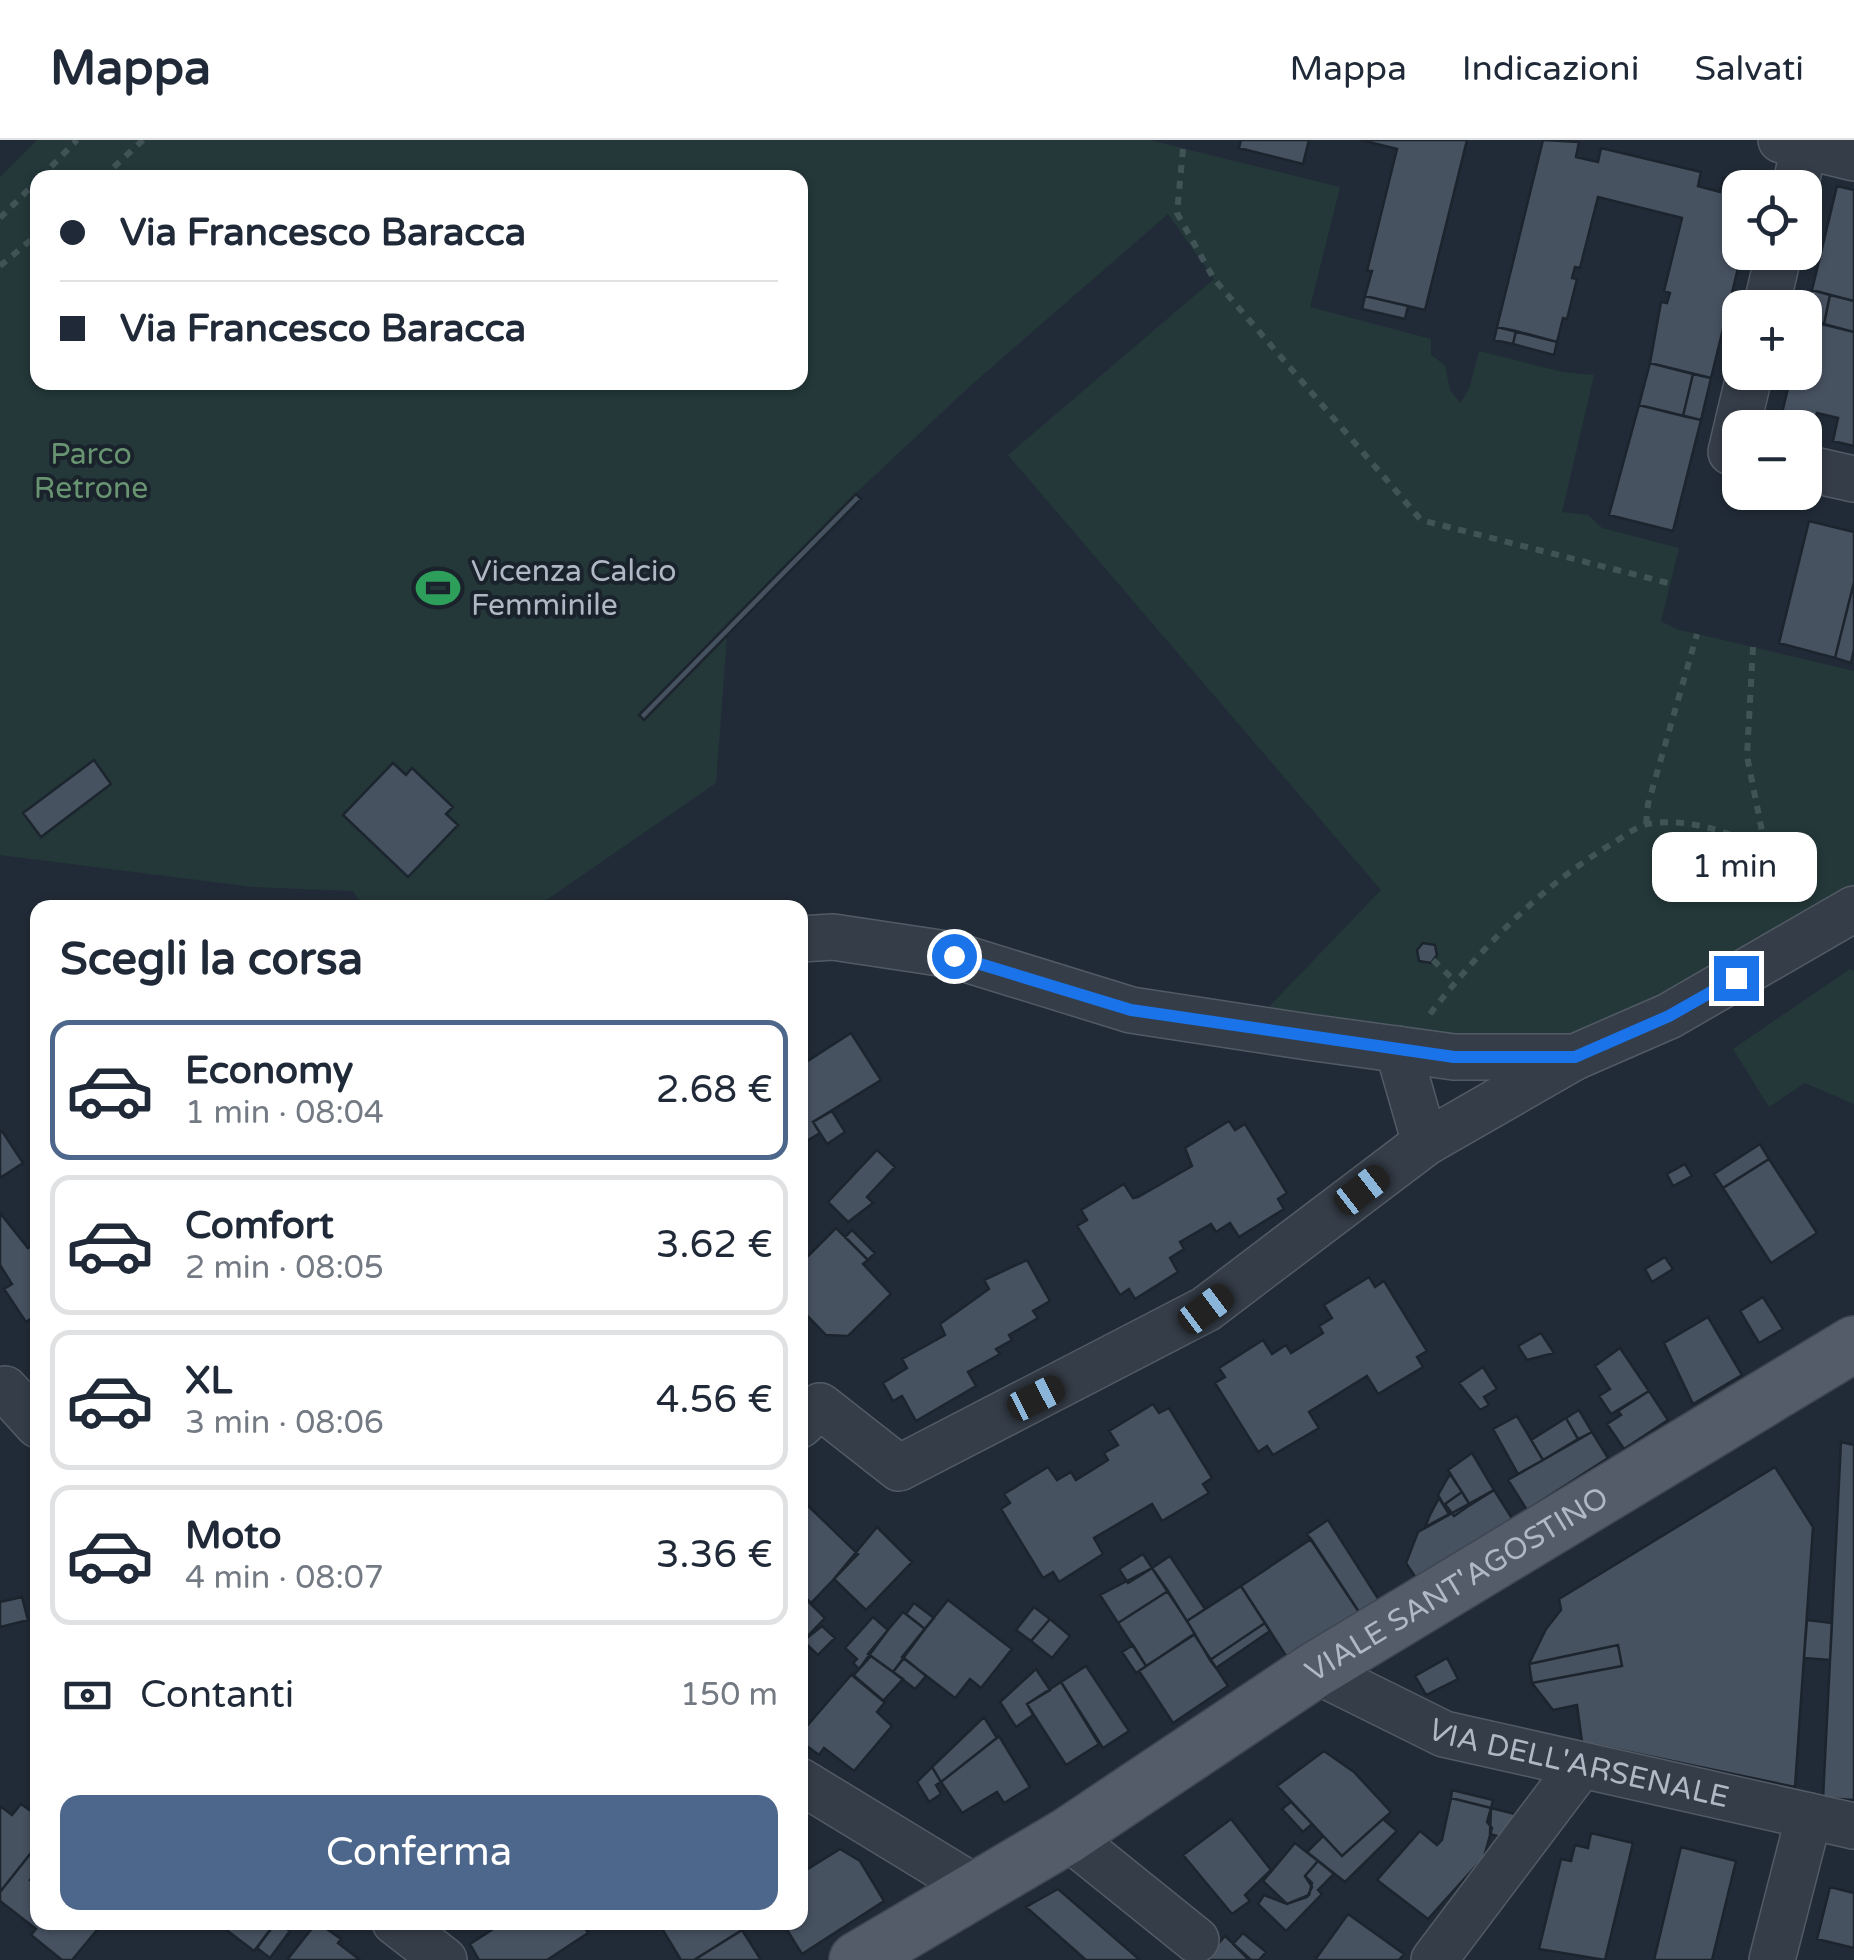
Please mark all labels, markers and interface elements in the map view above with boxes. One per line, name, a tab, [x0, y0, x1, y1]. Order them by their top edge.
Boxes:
text: Mappa	[50, 40, 211, 98]
text: Mappa	[1290, 48, 1407, 90]
text: Indicazioni	[1462, 48, 1639, 90]
text: Salvati	[1694, 48, 1804, 90]
map controls	[1722, 170, 1822, 510]
button: locate	[1722, 170, 1822, 270]
text: Via Francesco Baracca	[120, 210, 526, 256]
button: +	[1722, 290, 1822, 390]
text: Via Francesco Baracca	[120, 306, 526, 352]
button: −	[1722, 410, 1822, 510]
park label: Parco Retrone	[34, 436, 148, 507]
place label: Vicenza Calcio Femminile	[471, 553, 677, 624]
sports icon: Vicenza Calcio Femminile	[414, 564, 462, 612]
callout: 1 min	[1654, 833, 1818, 903]
text: 1 min	[1692, 848, 1777, 886]
text: Scegli la corsa	[60, 933, 363, 987]
route start	[932, 934, 977, 979]
route end	[1714, 956, 1759, 1001]
icon: car	[65, 1045, 155, 1135]
text: Economy	[185, 1048, 353, 1094]
text: 2.68 €	[656, 1067, 773, 1113]
text: 1 min · 08:04	[185, 1094, 384, 1132]
car	[1329, 1160, 1395, 1220]
icon: car	[65, 1200, 155, 1290]
text: Comfort	[185, 1203, 334, 1249]
text: 3.62 €	[656, 1222, 773, 1268]
text: 2 min · 08:05	[185, 1249, 384, 1287]
car	[1173, 1279, 1239, 1339]
icon: car	[65, 1355, 155, 1445]
text: XL	[185, 1358, 232, 1404]
car	[1002, 1371, 1070, 1425]
text: 4.56 €	[656, 1377, 773, 1423]
text: 3 min · 08:06	[185, 1404, 384, 1442]
street label: VIALE SANT'AGOSTINO	[1298, 1478, 1615, 1690]
icon: car	[65, 1510, 155, 1600]
text: Moto	[185, 1513, 281, 1559]
text: 3.36 €	[656, 1532, 773, 1578]
text: 4 min · 08:07	[185, 1559, 384, 1597]
icon: cash	[60, 1668, 115, 1723]
text: Contanti	[140, 1672, 294, 1718]
text: 150 m	[680, 1676, 778, 1714]
street label: VIA DELL'ARSENALE	[1422, 1711, 1732, 1816]
button: Conferma	[60, 1795, 778, 1910]

